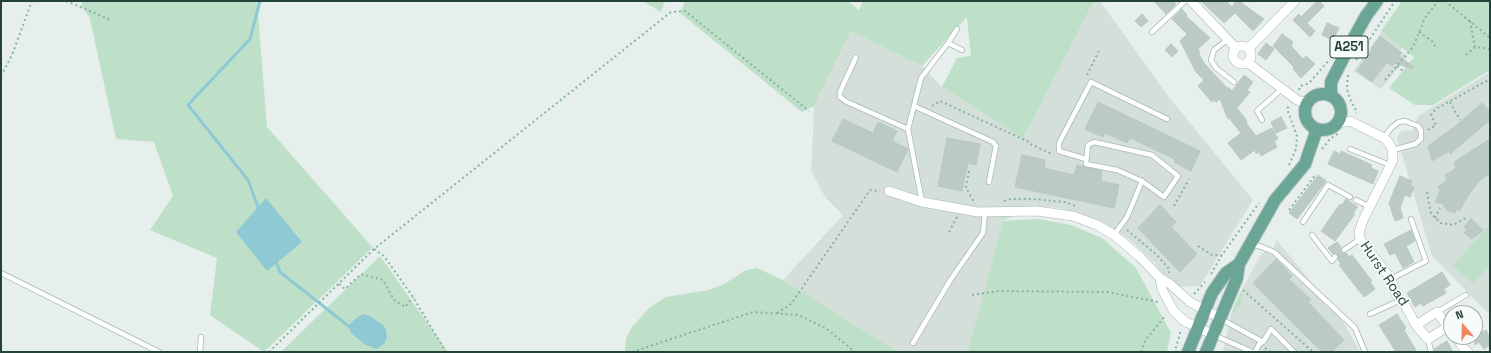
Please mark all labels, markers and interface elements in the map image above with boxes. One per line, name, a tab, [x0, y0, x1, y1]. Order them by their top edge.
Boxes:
road number: A251	[1330, 36, 1368, 58]
street label: Hurst Road	[1356, 238, 1412, 310]
north arrow	[1443, 305, 1483, 345]
text: N	[1454, 307, 1465, 322]

